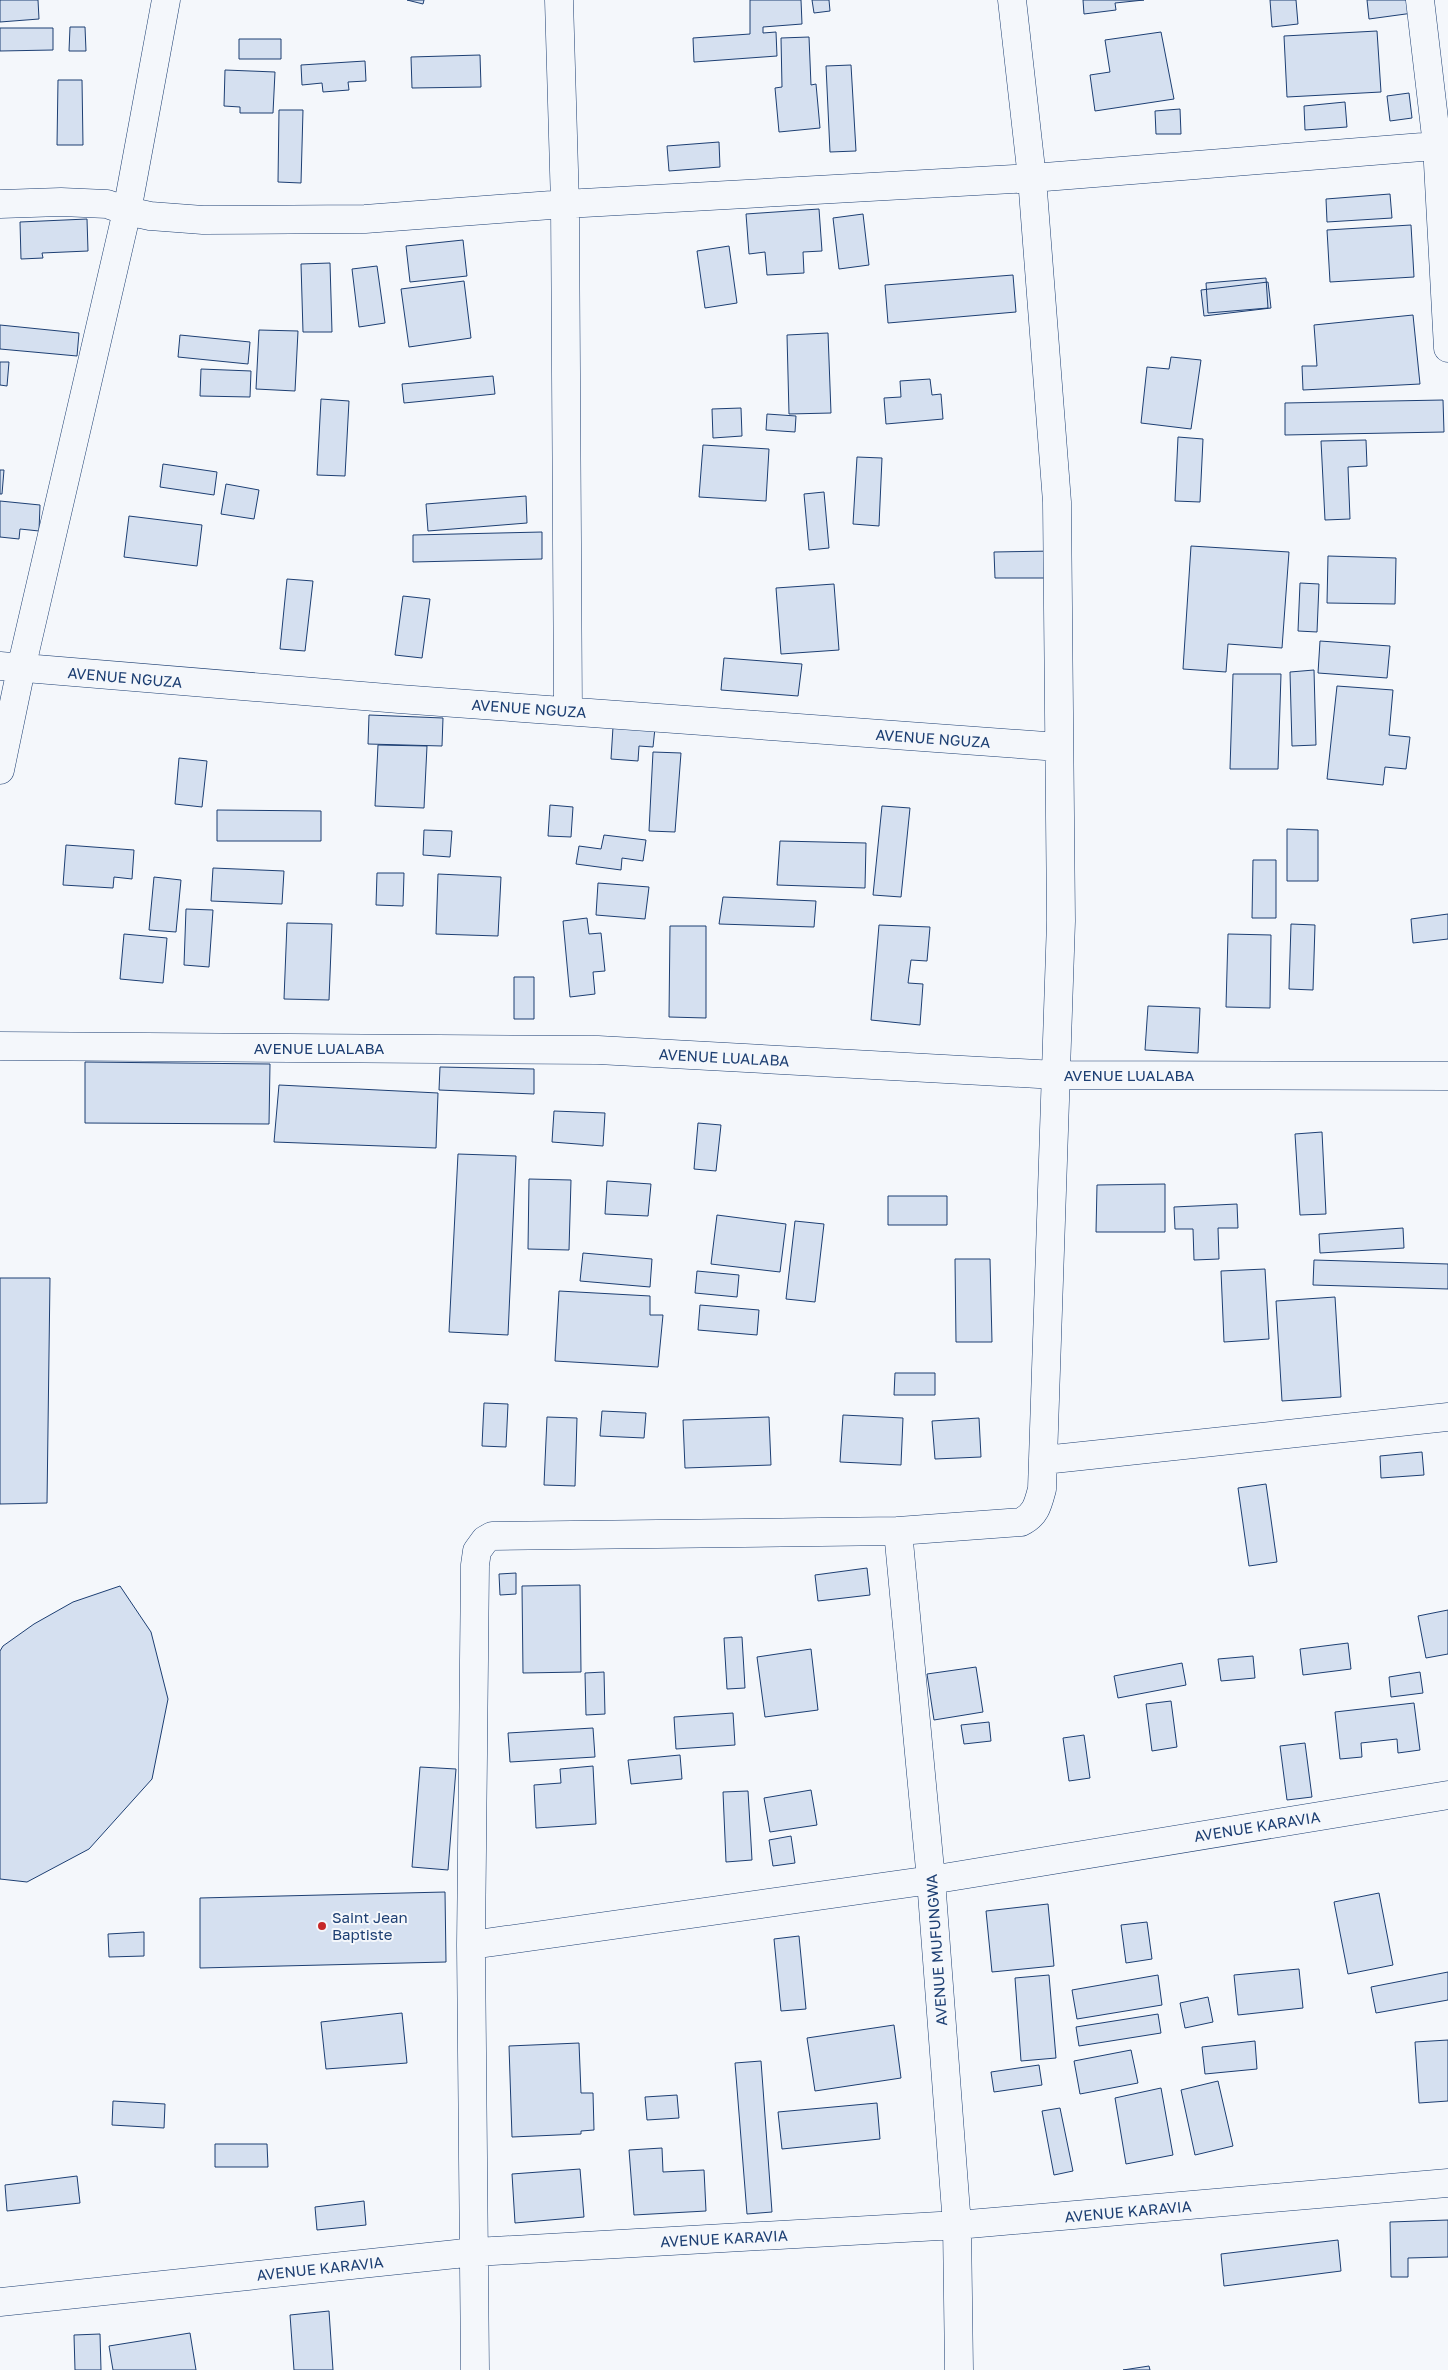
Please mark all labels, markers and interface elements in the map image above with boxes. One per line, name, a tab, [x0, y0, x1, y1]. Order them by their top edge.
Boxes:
street label: AVENUE NGUZA	[67, 663, 183, 691]
street label: AVENUE NGUZA	[471, 695, 587, 721]
street label: AVENUE NGUZA	[875, 725, 991, 751]
street label: AVENUE LUALABA	[254, 1039, 384, 1057]
street label: AVENUE LUALABA	[658, 1045, 790, 1069]
street label: AVENUE LUALABA	[1064, 1066, 1194, 1084]
street label: AVENUE KARAVIA	[1193, 1807, 1321, 1845]
street label: AVENUE MUFUNGWA	[922, 1873, 950, 2027]
place label: Saint Jean Baptiste	[332, 1908, 408, 1943]
marker: Saint Jean Baptiste	[316, 1920, 328, 1932]
street label: AVENUE KARAVIA	[1064, 2196, 1192, 2226]
street label: AVENUE KARAVIA	[660, 2226, 788, 2250]
street label: AVENUE KARAVIA	[256, 2252, 384, 2284]

